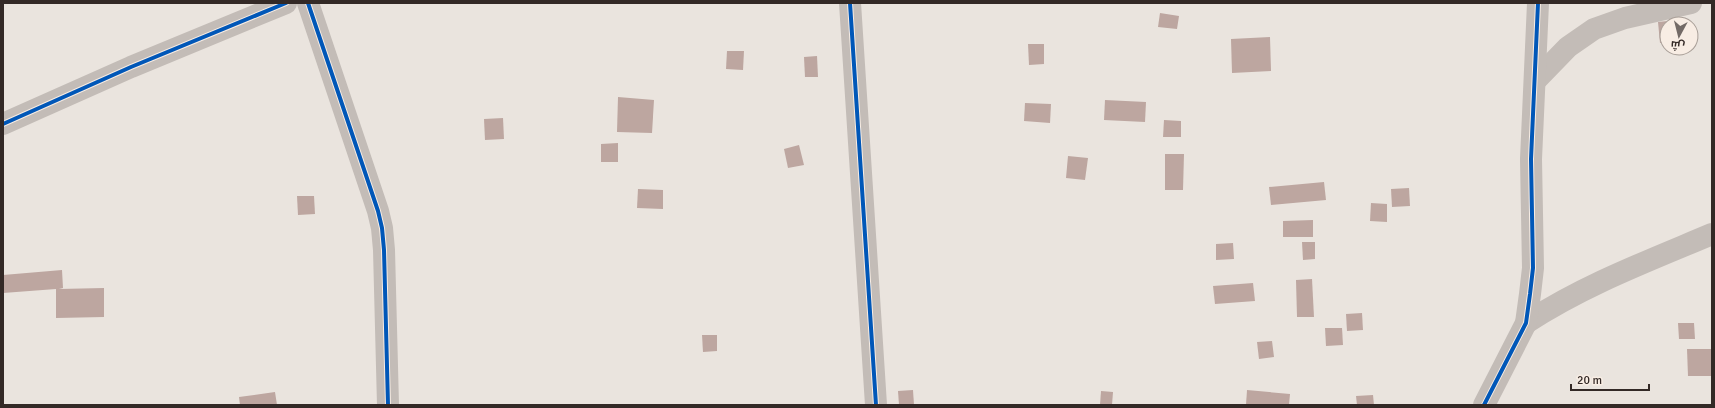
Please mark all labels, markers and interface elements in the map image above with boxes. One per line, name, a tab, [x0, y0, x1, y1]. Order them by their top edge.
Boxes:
north arrow	[1659, 16, 1699, 56]
text: ش	[1670, 38, 1686, 53]
scale bar	[1571, 366, 1649, 392]
text: 20 m	[1577, 373, 1602, 388]

